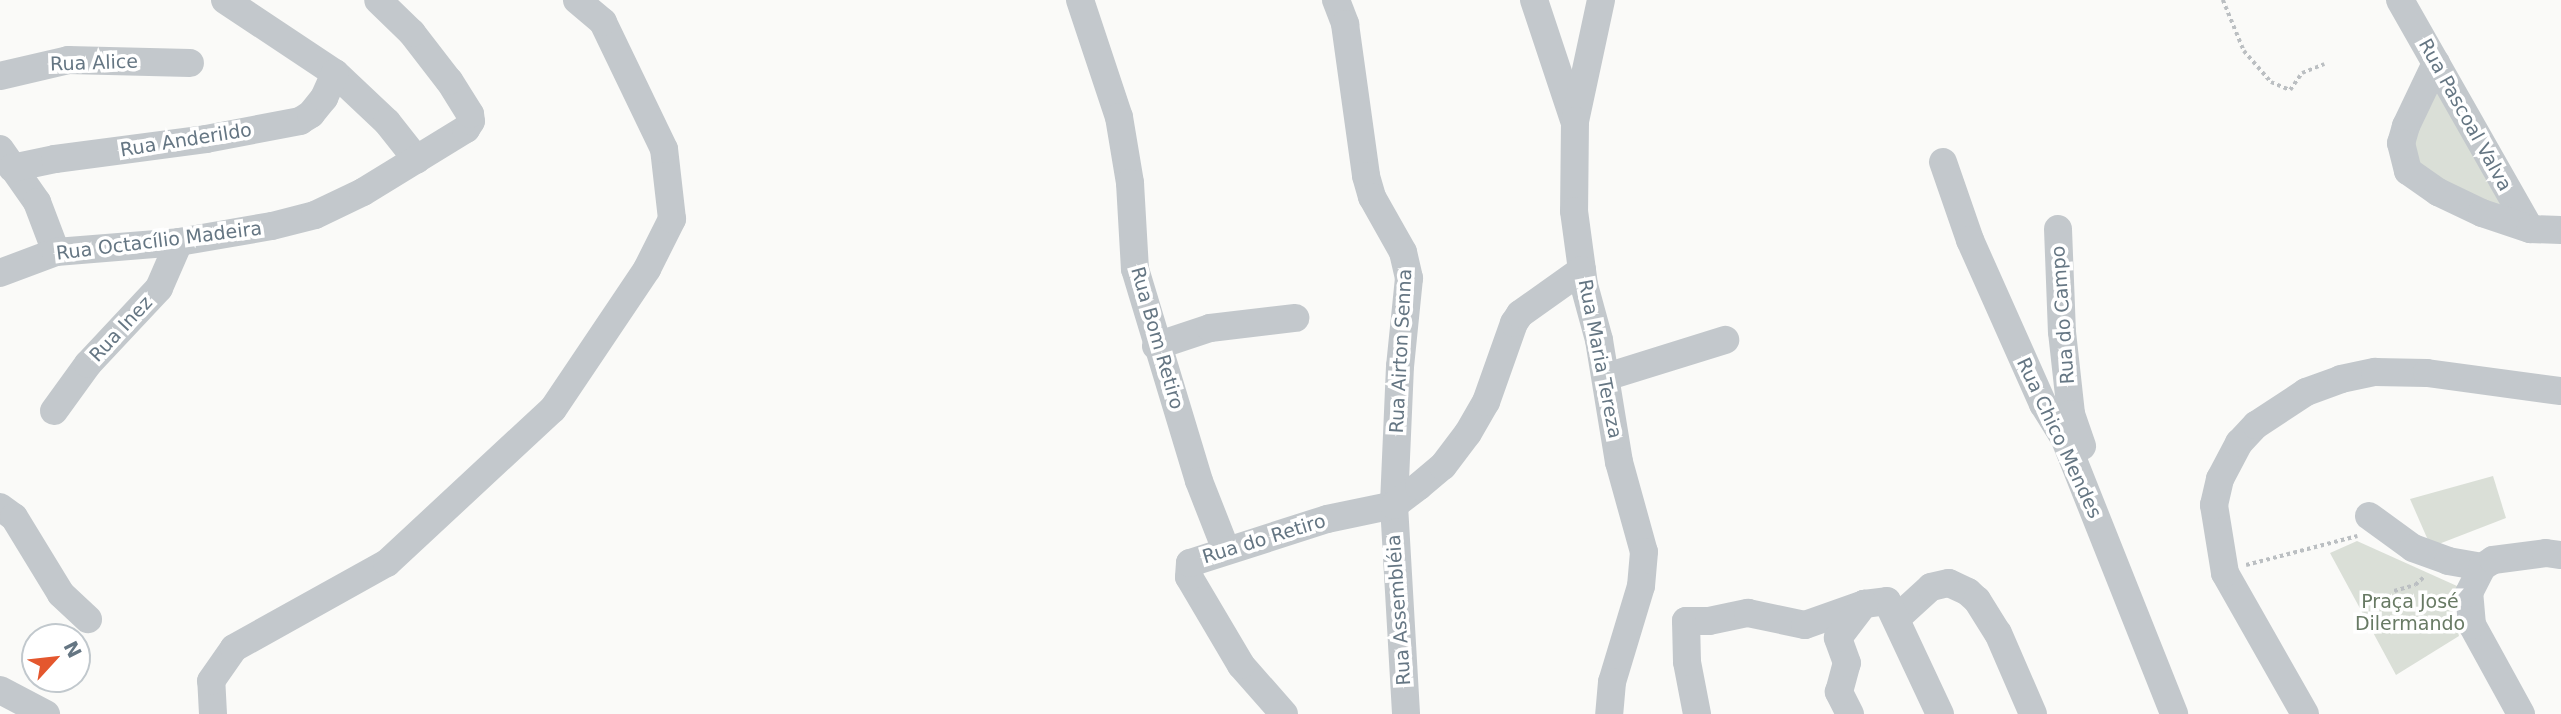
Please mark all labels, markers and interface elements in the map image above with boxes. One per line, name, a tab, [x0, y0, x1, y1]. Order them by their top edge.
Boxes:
street label: Rua Pascoal Valva	[2414, 35, 2516, 195]
street label: Rua Alice	[50, 50, 138, 76]
street label: Rua Anderildo	[119, 118, 253, 162]
street label: Rua Octacílio Madeira	[55, 217, 263, 265]
street label: Rua do Campo	[2047, 245, 2079, 385]
street label: Rua Bom Retiro	[1126, 264, 1188, 412]
street label: Rua Airton Senna	[1385, 268, 1417, 434]
street label: Rua Maria Tereza	[1573, 277, 1627, 441]
street label: Rua Inez	[85, 291, 157, 367]
street label: Rua Chico Mendes	[2012, 354, 2106, 522]
street label: Rua do Retiro	[1200, 509, 1328, 569]
street label: Rua Assembléia	[1382, 534, 1416, 686]
park label: Praça José Dilermando	[2355, 591, 2465, 635]
north arrow	[21, 623, 91, 693]
text: N	[60, 637, 86, 661]

